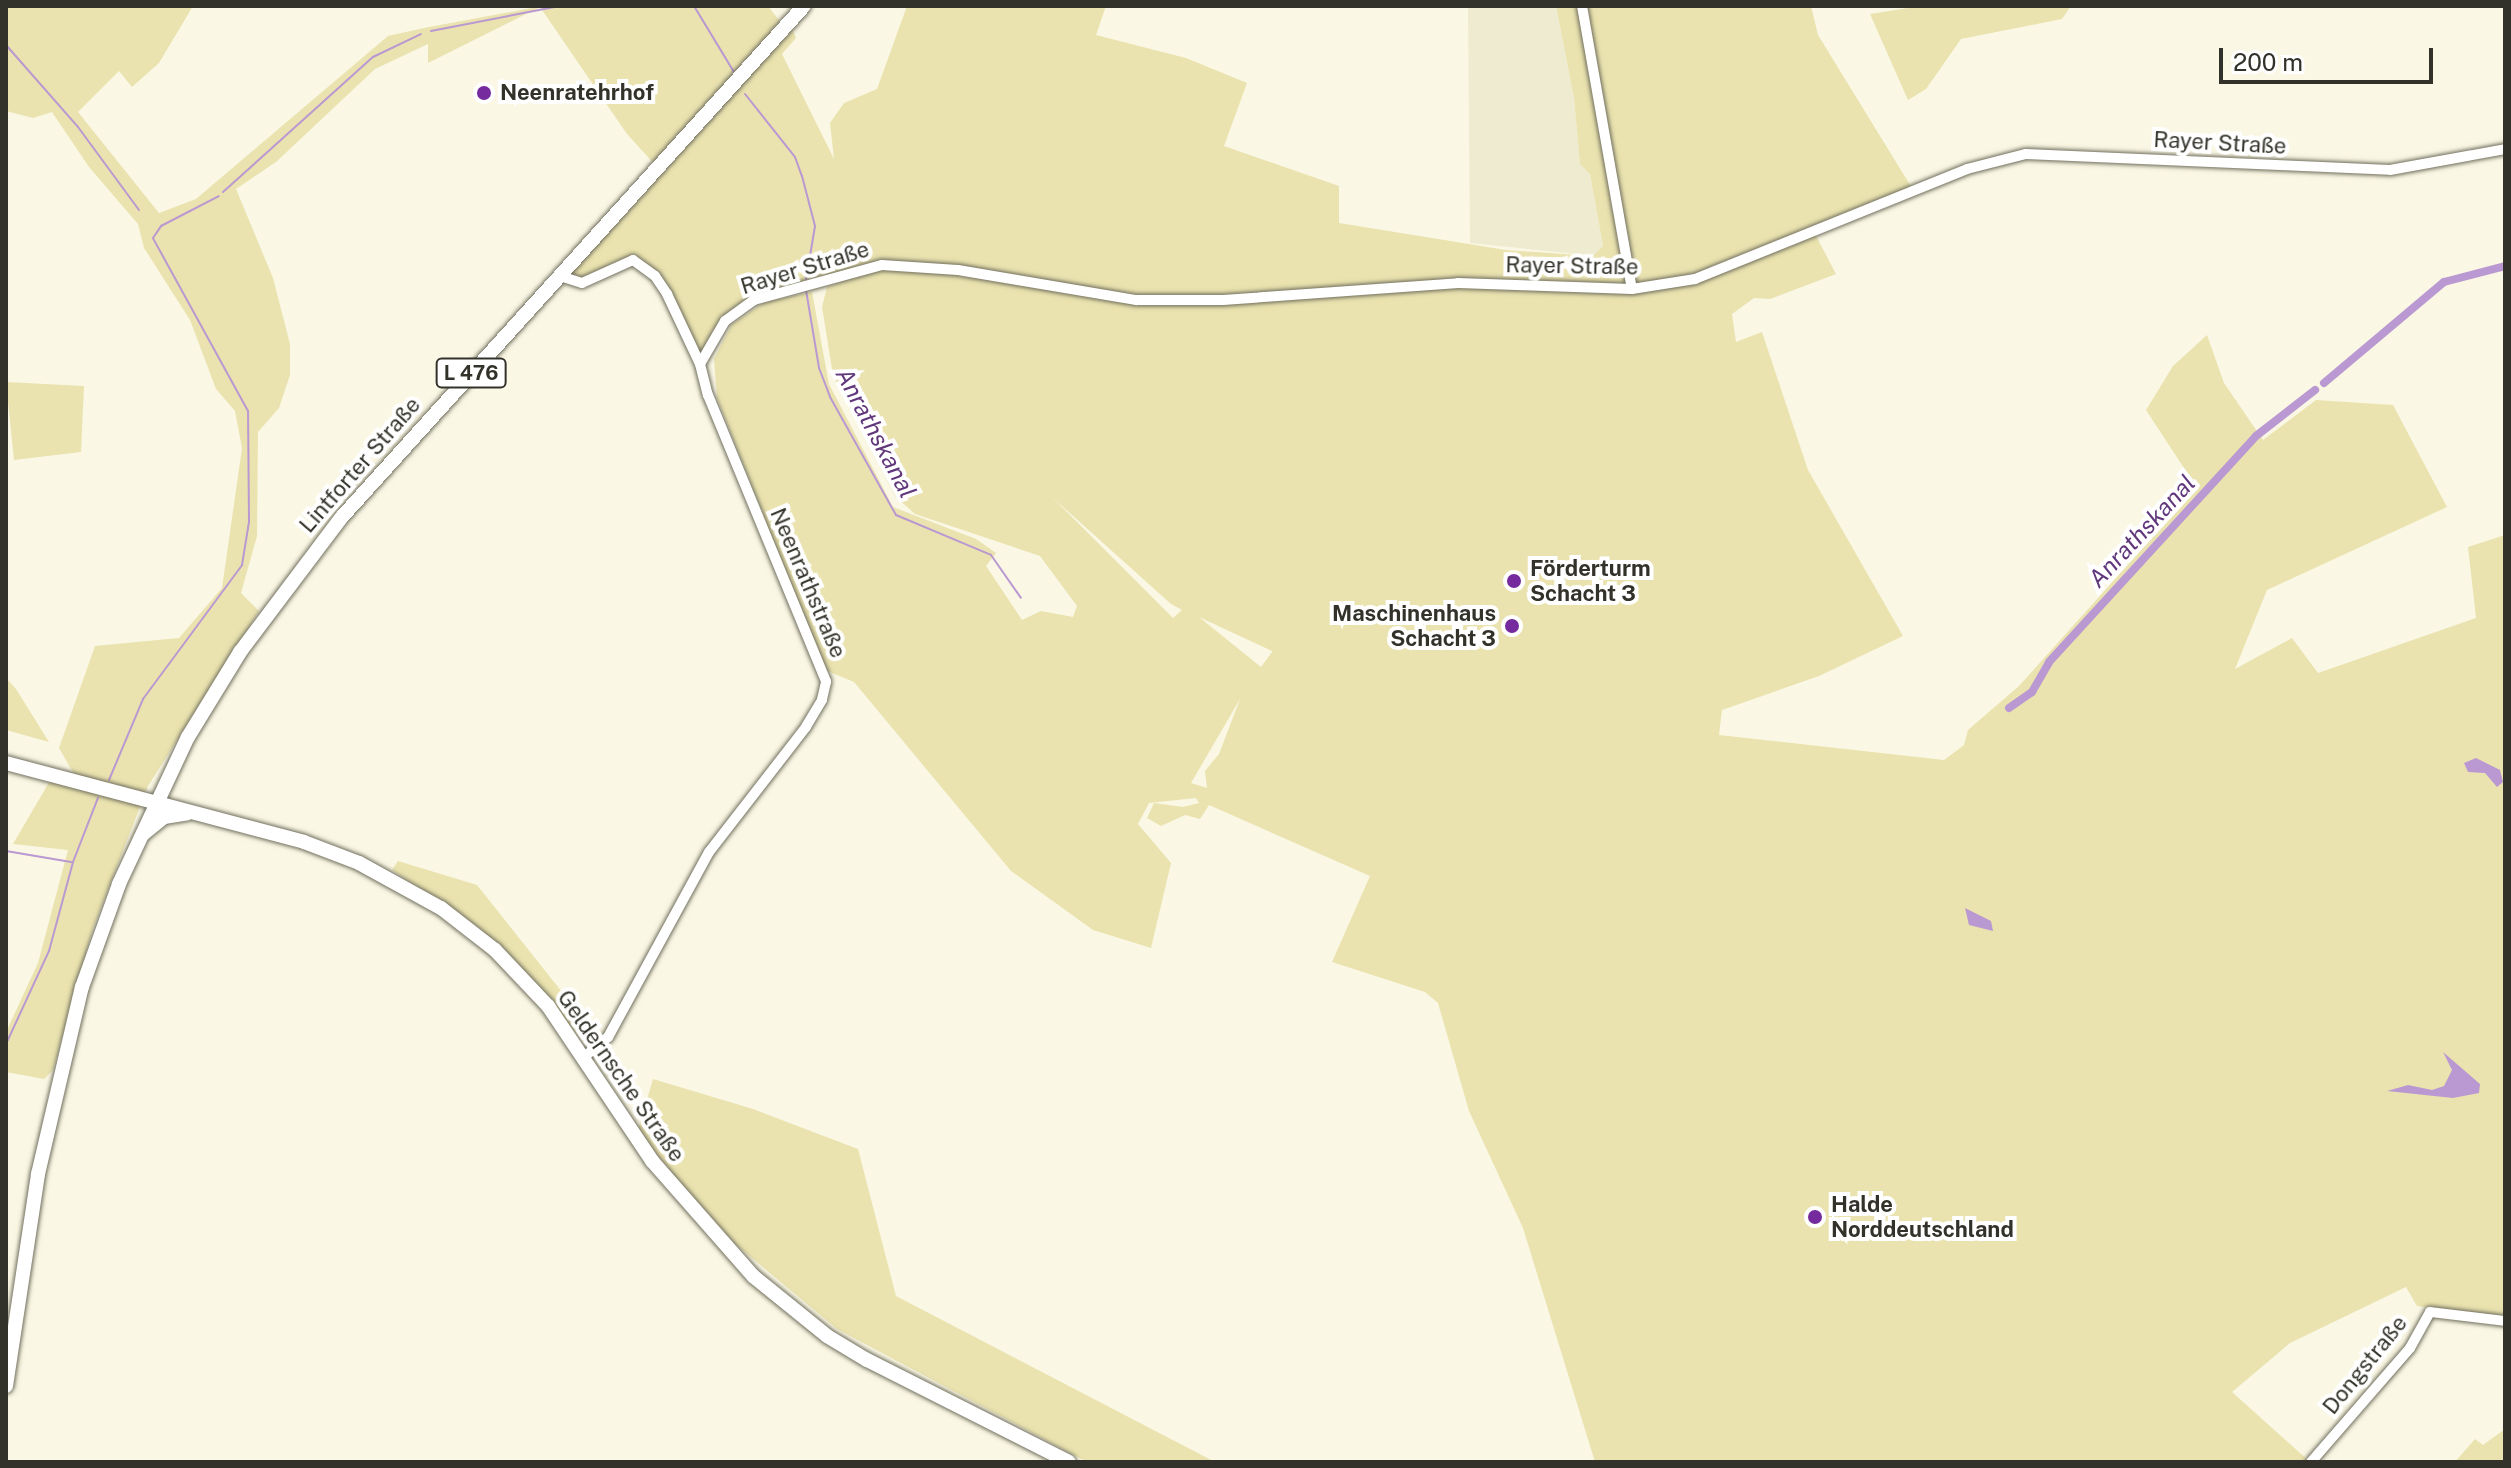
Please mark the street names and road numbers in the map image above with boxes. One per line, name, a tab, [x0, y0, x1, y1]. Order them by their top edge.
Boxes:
street label: Rayer Straße	[2153, 126, 2287, 160]
street label: Rayer Straße	[738, 236, 872, 300]
street label: Rayer Straße	[1505, 252, 1639, 280]
road number: L 476	[435, 357, 507, 389]
street label: Lintforter Straße	[294, 392, 426, 538]
street label: Neenrathstraße	[765, 504, 851, 662]
street label: Geldernsche Straße	[552, 985, 690, 1167]
street label: Dongstraße	[2317, 1310, 2413, 1420]

